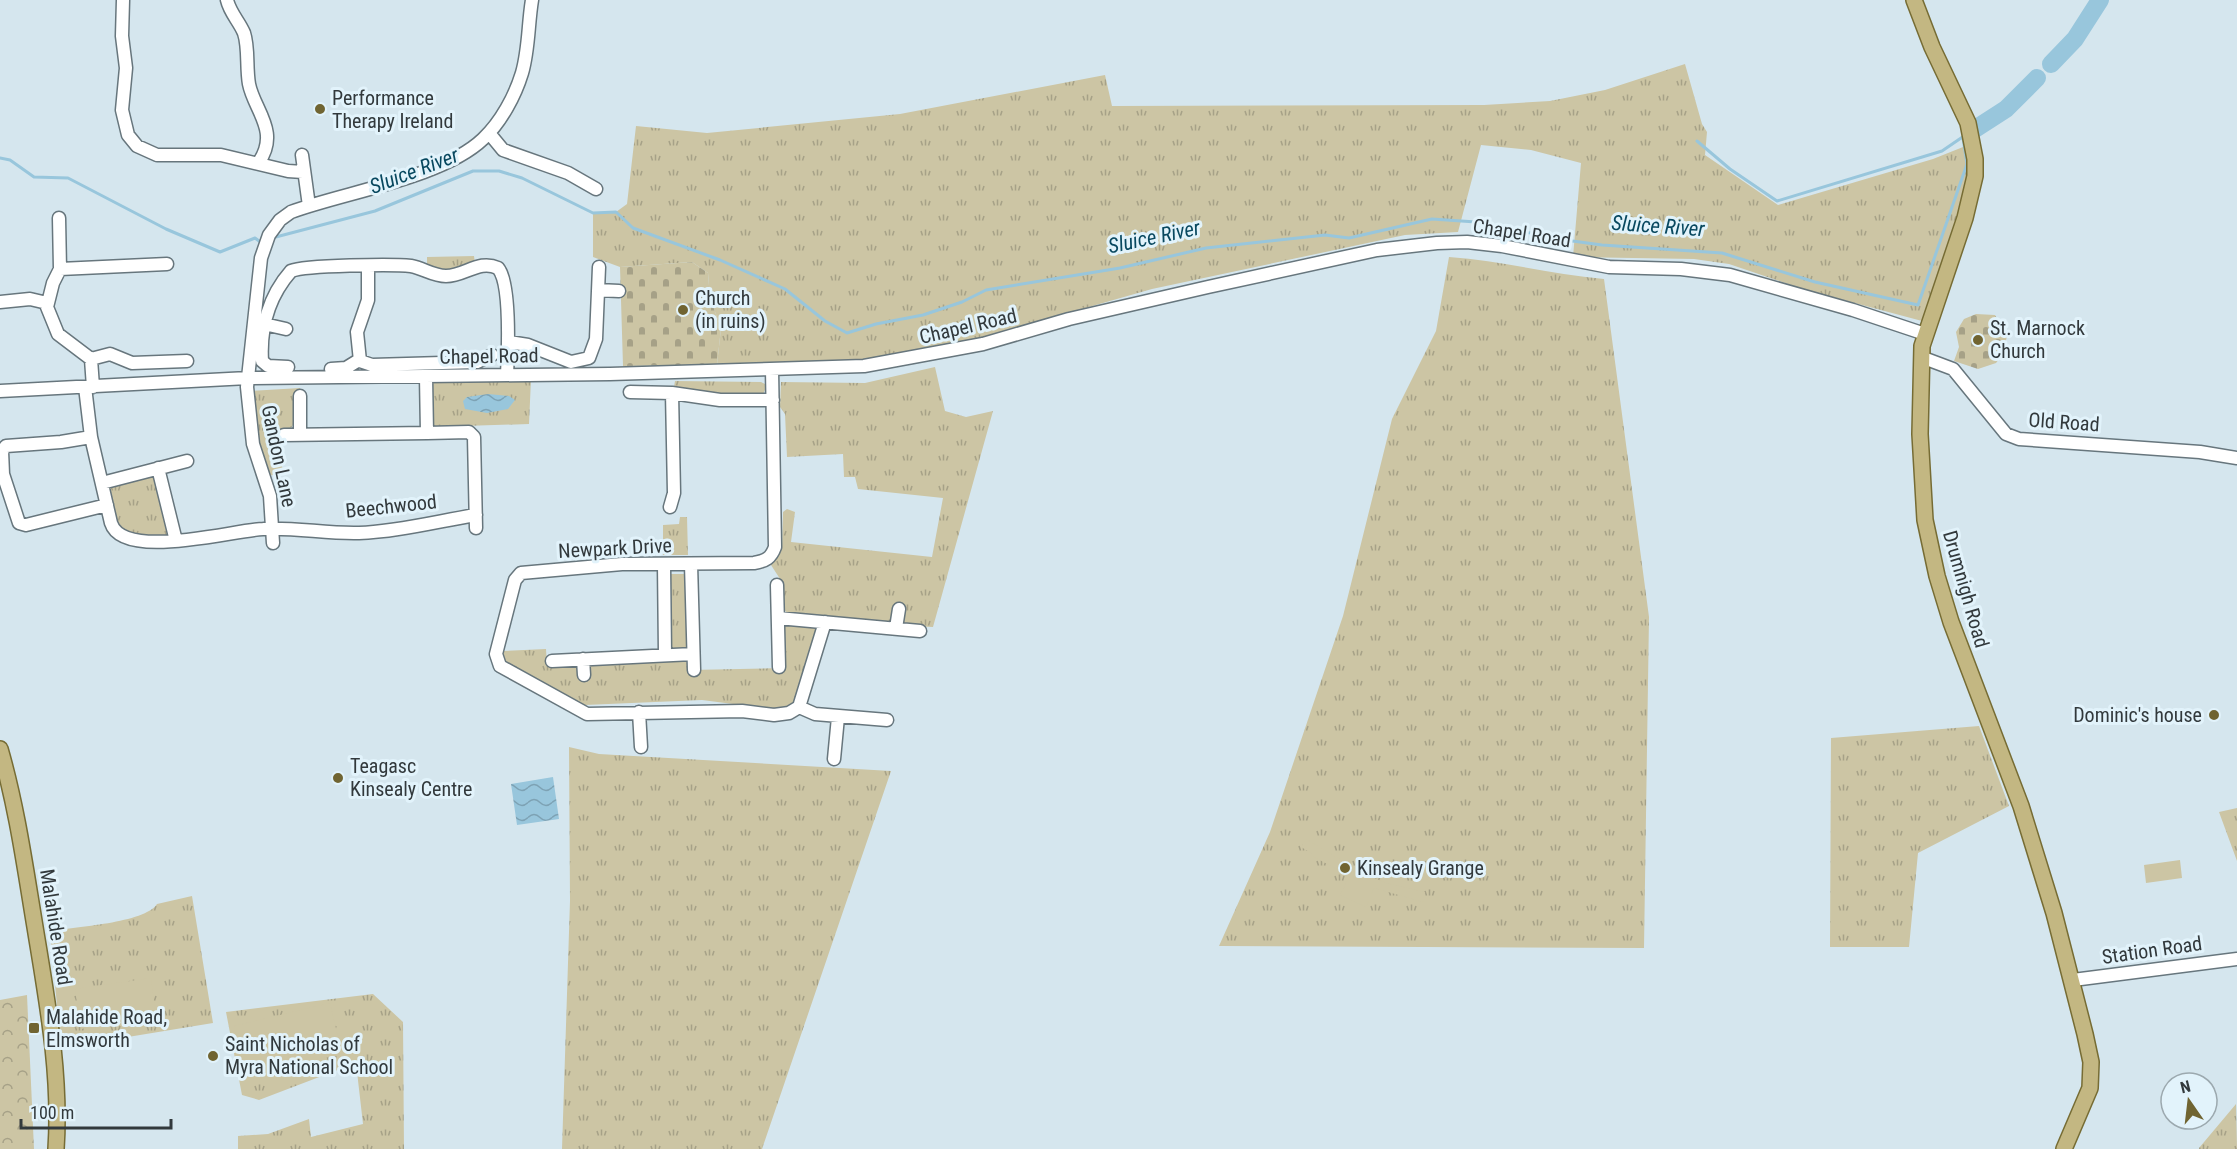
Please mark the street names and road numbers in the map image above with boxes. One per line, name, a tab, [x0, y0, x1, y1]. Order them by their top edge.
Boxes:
street label: Chapel Road	[1471, 213, 1573, 253]
street label: Chapel Road	[917, 303, 1019, 349]
street label: Chapel Road	[439, 343, 539, 369]
street label: Gandon Lane	[257, 403, 301, 509]
street label: Old Road	[2028, 408, 2100, 436]
street label: Beechwood	[344, 489, 438, 523]
street label: Drumnigh Road	[1938, 528, 1994, 650]
street label: Newpark Drive	[558, 533, 672, 563]
street label: Malahide Road	[35, 867, 77, 987]
street label: Station Road	[2100, 931, 2204, 969]

